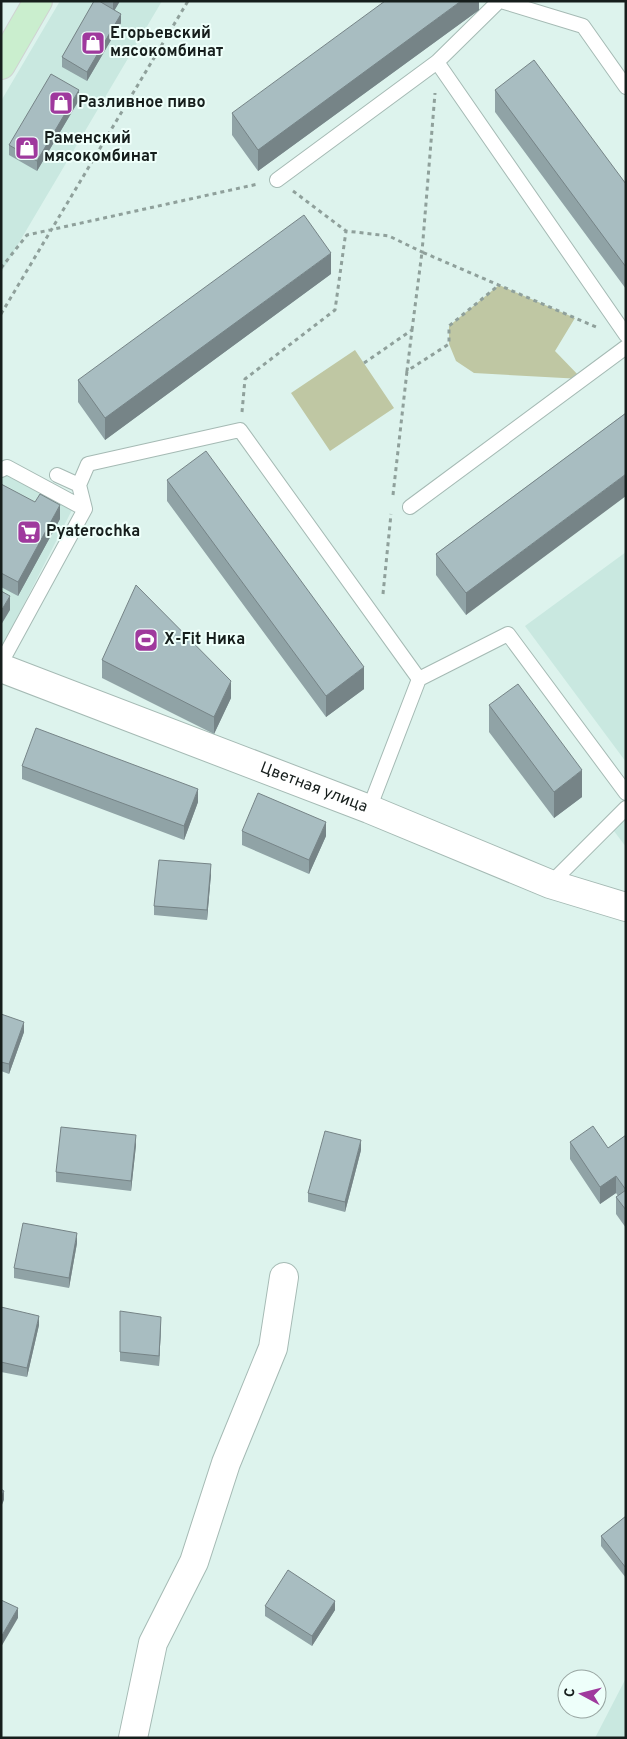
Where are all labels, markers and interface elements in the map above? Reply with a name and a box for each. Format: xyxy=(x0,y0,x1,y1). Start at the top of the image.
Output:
place label: Егорьевский мясокомбинат xyxy=(110,24,224,62)
shop icon: Егорьевский мясокомбинат xyxy=(80,30,106,56)
shop icon: Разливное пиво xyxy=(48,90,74,116)
place label: Разливное пиво xyxy=(78,93,206,113)
place label: Раменский мясокомбинат xyxy=(44,129,158,167)
shop icon: Раменский мясокомбинат xyxy=(14,135,40,161)
supermarket icon: Pyaterochka xyxy=(16,519,42,545)
place label: Pyaterochka xyxy=(46,522,140,542)
sports icon: X-Fit Ника xyxy=(133,627,159,653)
place label: X-Fit Ника xyxy=(164,630,245,650)
street label: Цветная улица xyxy=(257,758,370,818)
north arrow xyxy=(557,1669,607,1719)
text: С xyxy=(562,1687,580,1698)

